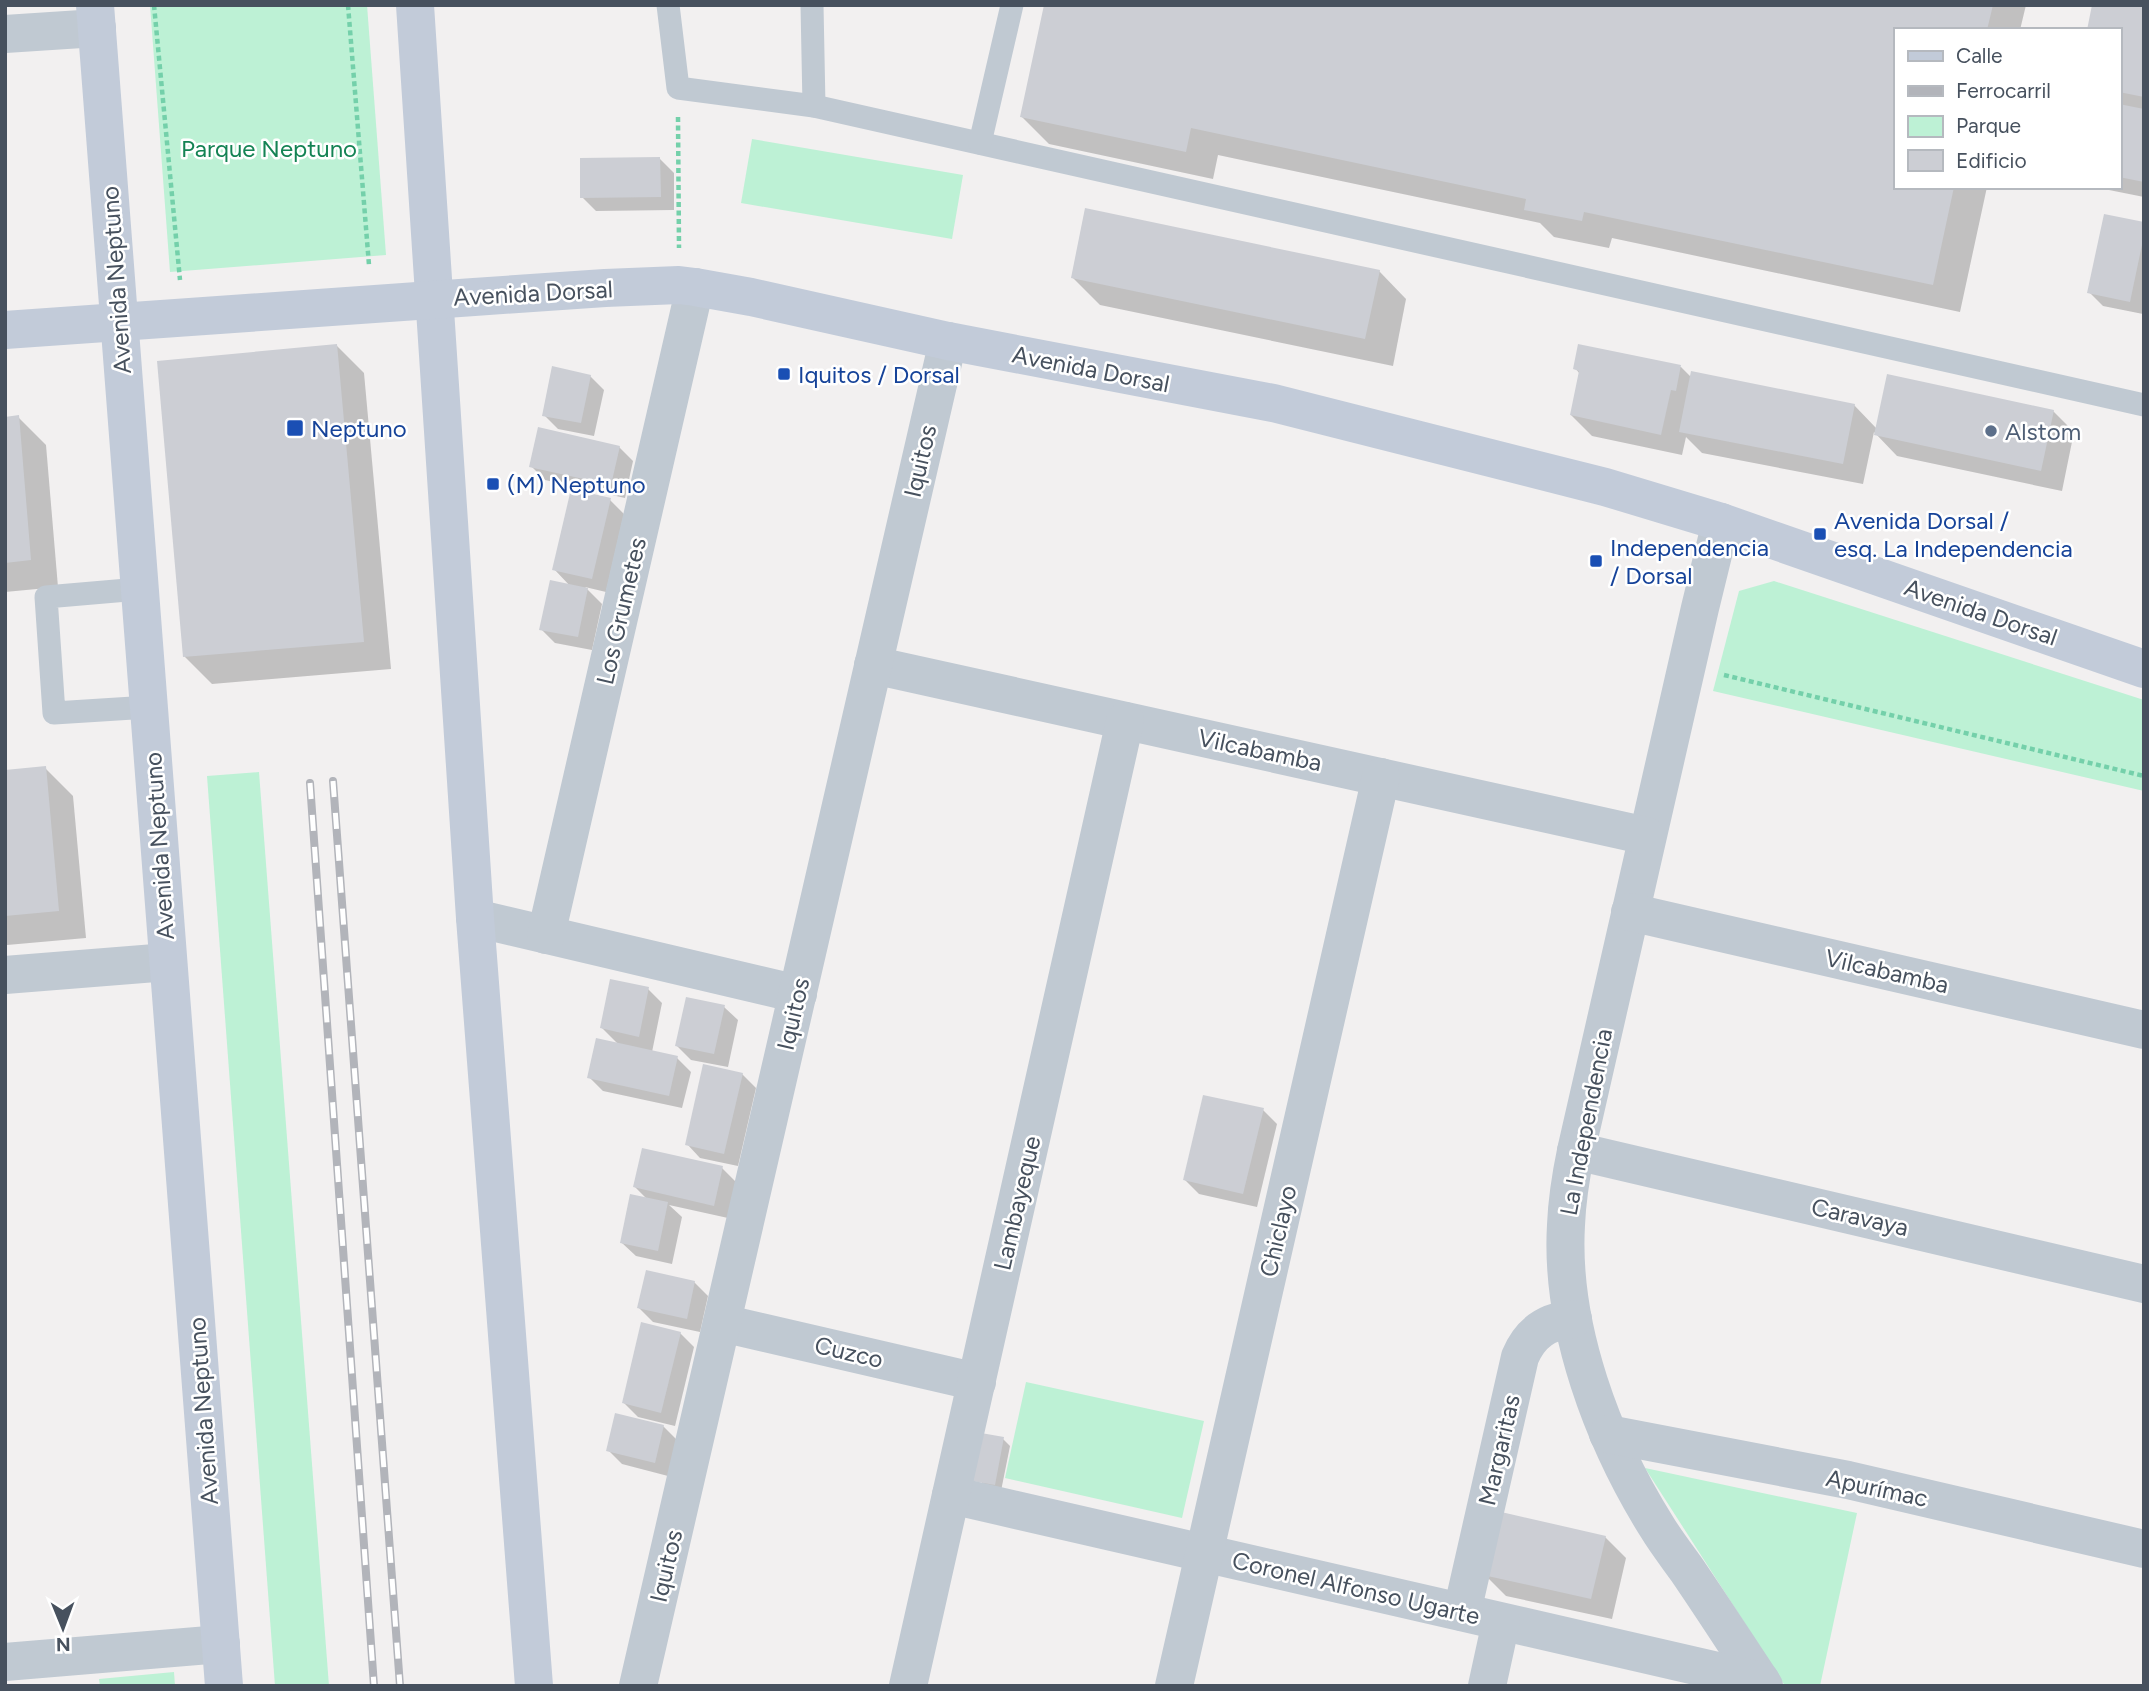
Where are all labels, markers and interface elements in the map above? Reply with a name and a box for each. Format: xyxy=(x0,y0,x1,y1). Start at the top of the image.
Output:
legend xyxy=(1894,28,2121,189)
text: Calle xyxy=(1956,43,2003,68)
text: Ferrocarril xyxy=(1956,78,2051,103)
text: Parque xyxy=(1956,113,2021,138)
park label: Parque Neptuno xyxy=(181,134,357,163)
text: Edificio xyxy=(1956,148,2027,173)
street label: Avenida Neptuno xyxy=(95,185,137,375)
street label: Avenida Dorsal xyxy=(452,274,614,312)
street label: Avenida Dorsal xyxy=(1010,340,1172,398)
place label: Iquitos / Dorsal xyxy=(798,360,960,389)
marker: Iquitos / Dorsal xyxy=(776,366,792,382)
place label: Neptuno xyxy=(311,414,407,443)
place label: Alstom xyxy=(2005,417,2081,446)
marker: Neptuno xyxy=(285,418,305,438)
street label: Iquitos xyxy=(898,422,942,500)
marker: Alstom xyxy=(1983,423,1999,439)
place label: (M) Neptuno xyxy=(507,470,646,499)
marker: (M) Neptuno xyxy=(485,476,501,492)
place label: Avenida Dorsal / esq. La Independencia xyxy=(1834,506,2073,563)
marker: Avenida Dorsal / esq. La Independencia xyxy=(1812,526,1828,542)
place label: Independencia / Dorsal xyxy=(1610,533,1769,590)
street label: Los Grumetes xyxy=(590,535,652,687)
marker: Independencia / Dorsal xyxy=(1588,553,1604,569)
street label: Avenida Dorsal xyxy=(1901,572,2061,652)
street label: Vilcabamba xyxy=(1195,723,1325,777)
street label: Avenida Neptuno xyxy=(138,751,180,941)
street label: Vilcabamba xyxy=(1822,943,1952,999)
street label: Iquitos xyxy=(771,975,815,1053)
street label: La Independencia xyxy=(1554,1026,1618,1218)
street label: Lambayeque xyxy=(987,1133,1047,1273)
street label: Chiclayo xyxy=(1253,1182,1303,1280)
street label: Caravaya xyxy=(1809,1192,1911,1242)
street label: Avenida Neptuno xyxy=(182,1316,224,1506)
street label: Cuzco xyxy=(812,1330,886,1374)
street label: Margaritas xyxy=(1472,1392,1526,1508)
street label: Apurímac xyxy=(1824,1463,1930,1513)
street label: Iquitos xyxy=(644,1527,688,1605)
street label: Coronel Alfonso Ugarte xyxy=(1229,1545,1483,1631)
north arrow xyxy=(28,1593,98,1663)
text: N xyxy=(56,1633,71,1656)

